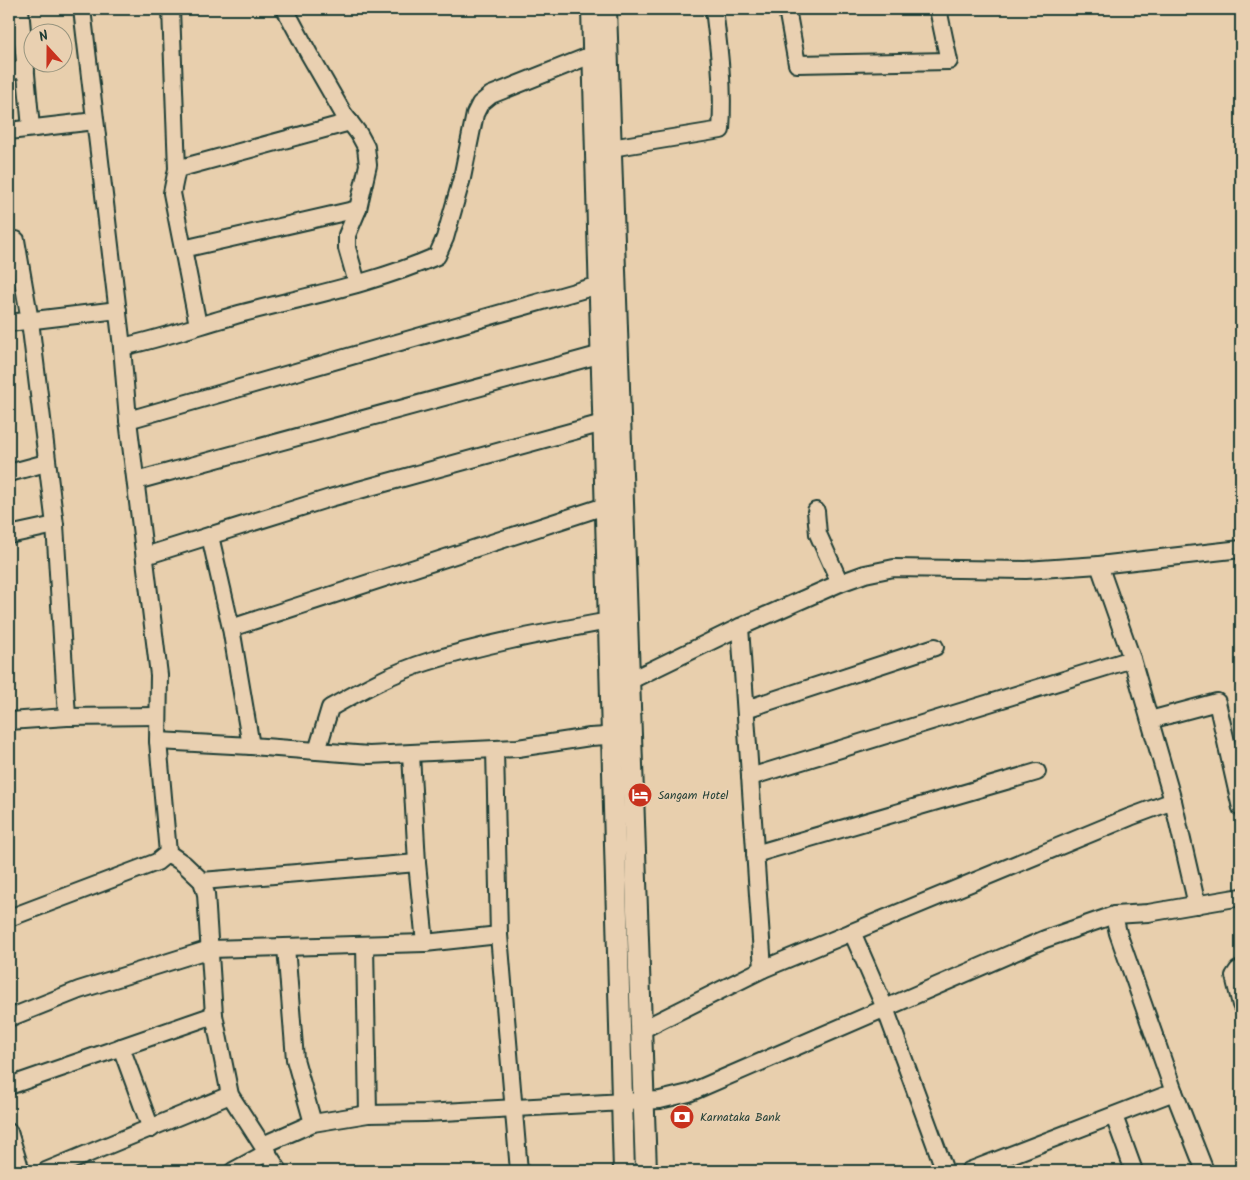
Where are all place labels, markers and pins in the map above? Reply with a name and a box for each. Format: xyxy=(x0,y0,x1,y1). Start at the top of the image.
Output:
hotel icon: Sangam Hotel xyxy=(627,782,653,808)
place label: Sangam Hotel xyxy=(658,786,729,805)
bank icon: Karnataka Bank xyxy=(669,1104,695,1130)
place label: Karnataka Bank xyxy=(700,1108,781,1127)

